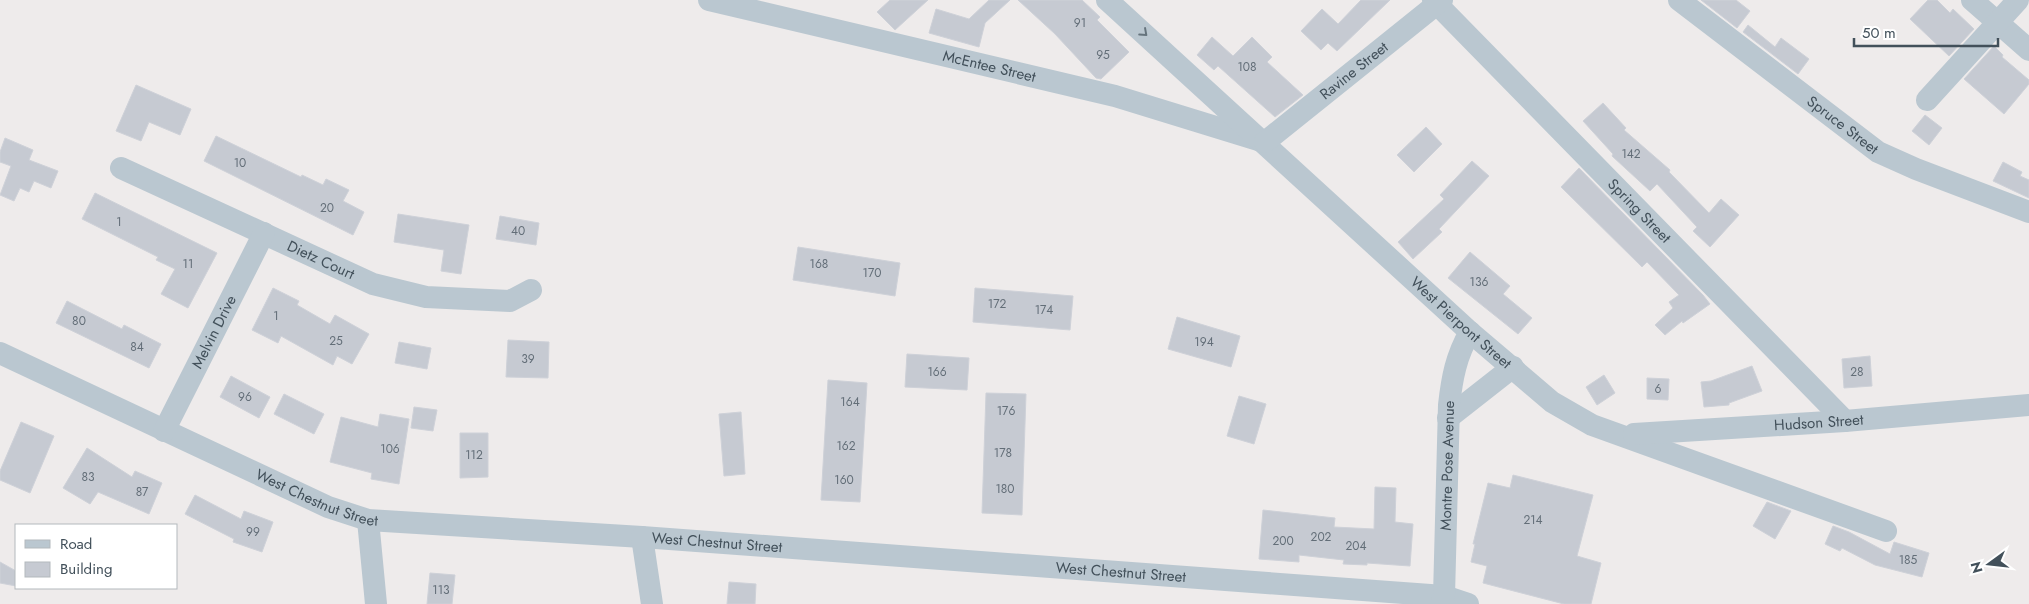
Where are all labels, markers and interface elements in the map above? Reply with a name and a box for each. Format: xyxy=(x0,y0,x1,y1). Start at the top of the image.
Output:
house number: 91 xyxy=(1074,14,1086,32)
scale bar xyxy=(1854,15,1998,47)
text: 50 m xyxy=(1862,22,1896,44)
one-way arrow xyxy=(1138,27,1147,36)
street label: Ravine Street xyxy=(1315,36,1393,105)
street label: McEntee Street xyxy=(941,45,1038,88)
house number: 95 xyxy=(1096,46,1110,64)
house number: 108 xyxy=(1237,58,1257,76)
street label: Spruce Street xyxy=(1802,90,1884,160)
house number: 142 xyxy=(1621,145,1641,163)
house number: 10 xyxy=(234,154,246,172)
street label: Spring Street xyxy=(1603,174,1676,248)
house number: 20 xyxy=(320,199,334,217)
house number: 1 xyxy=(116,213,122,231)
house number: 40 xyxy=(511,222,525,240)
street label: Dietz Court xyxy=(284,235,359,285)
house number: 11 xyxy=(183,255,193,273)
house number: 168 xyxy=(810,255,828,273)
house number: 170 xyxy=(863,264,881,282)
street label: West Pierpont Street xyxy=(1405,272,1517,374)
house number: 136 xyxy=(1470,273,1489,291)
street label: Melvin Drive xyxy=(186,291,242,372)
house number: 172 xyxy=(988,295,1006,313)
house number: 174 xyxy=(1035,301,1053,319)
house number: 1 xyxy=(273,307,279,325)
house number: 80 xyxy=(72,312,86,330)
house number: 25 xyxy=(329,332,343,350)
house number: 194 xyxy=(1194,333,1214,351)
house number: 84 xyxy=(130,338,144,356)
house number: 39 xyxy=(521,350,535,368)
house number: 166 xyxy=(927,363,947,381)
house number: 28 xyxy=(1850,363,1864,381)
house number: 6 xyxy=(1655,380,1662,398)
house number: 96 xyxy=(238,388,252,406)
house number: 164 xyxy=(840,393,860,411)
street label: Montre Pose Avenue xyxy=(1435,399,1460,531)
house number: 176 xyxy=(997,402,1015,420)
street label: Hudson Street xyxy=(1773,408,1865,436)
house number: 162 xyxy=(836,437,856,455)
house number: 106 xyxy=(380,440,400,458)
house number: 178 xyxy=(994,444,1012,462)
house number: 112 xyxy=(465,446,483,464)
street label: West Chestnut Street xyxy=(252,464,379,532)
house number: 83 xyxy=(81,468,95,486)
house number: 160 xyxy=(834,471,854,489)
house number: 180 xyxy=(995,480,1015,498)
house number: 87 xyxy=(136,483,149,501)
house number: 214 xyxy=(1523,511,1543,529)
house number: 99 xyxy=(246,523,260,541)
legend xyxy=(15,524,178,589)
street label: West Chestnut Street xyxy=(651,527,783,558)
house number: 202 xyxy=(1311,528,1332,546)
house number: 200 xyxy=(1272,532,1294,550)
text: Road xyxy=(60,533,92,555)
house number: 204 xyxy=(1345,537,1367,555)
north arrow xyxy=(1964,539,2014,589)
house number: 185 xyxy=(1899,551,1918,569)
street label: West Chestnut Street xyxy=(1055,556,1187,588)
text: Building xyxy=(60,558,112,580)
text: N xyxy=(1965,559,1988,575)
house number: 113 xyxy=(432,581,450,599)

